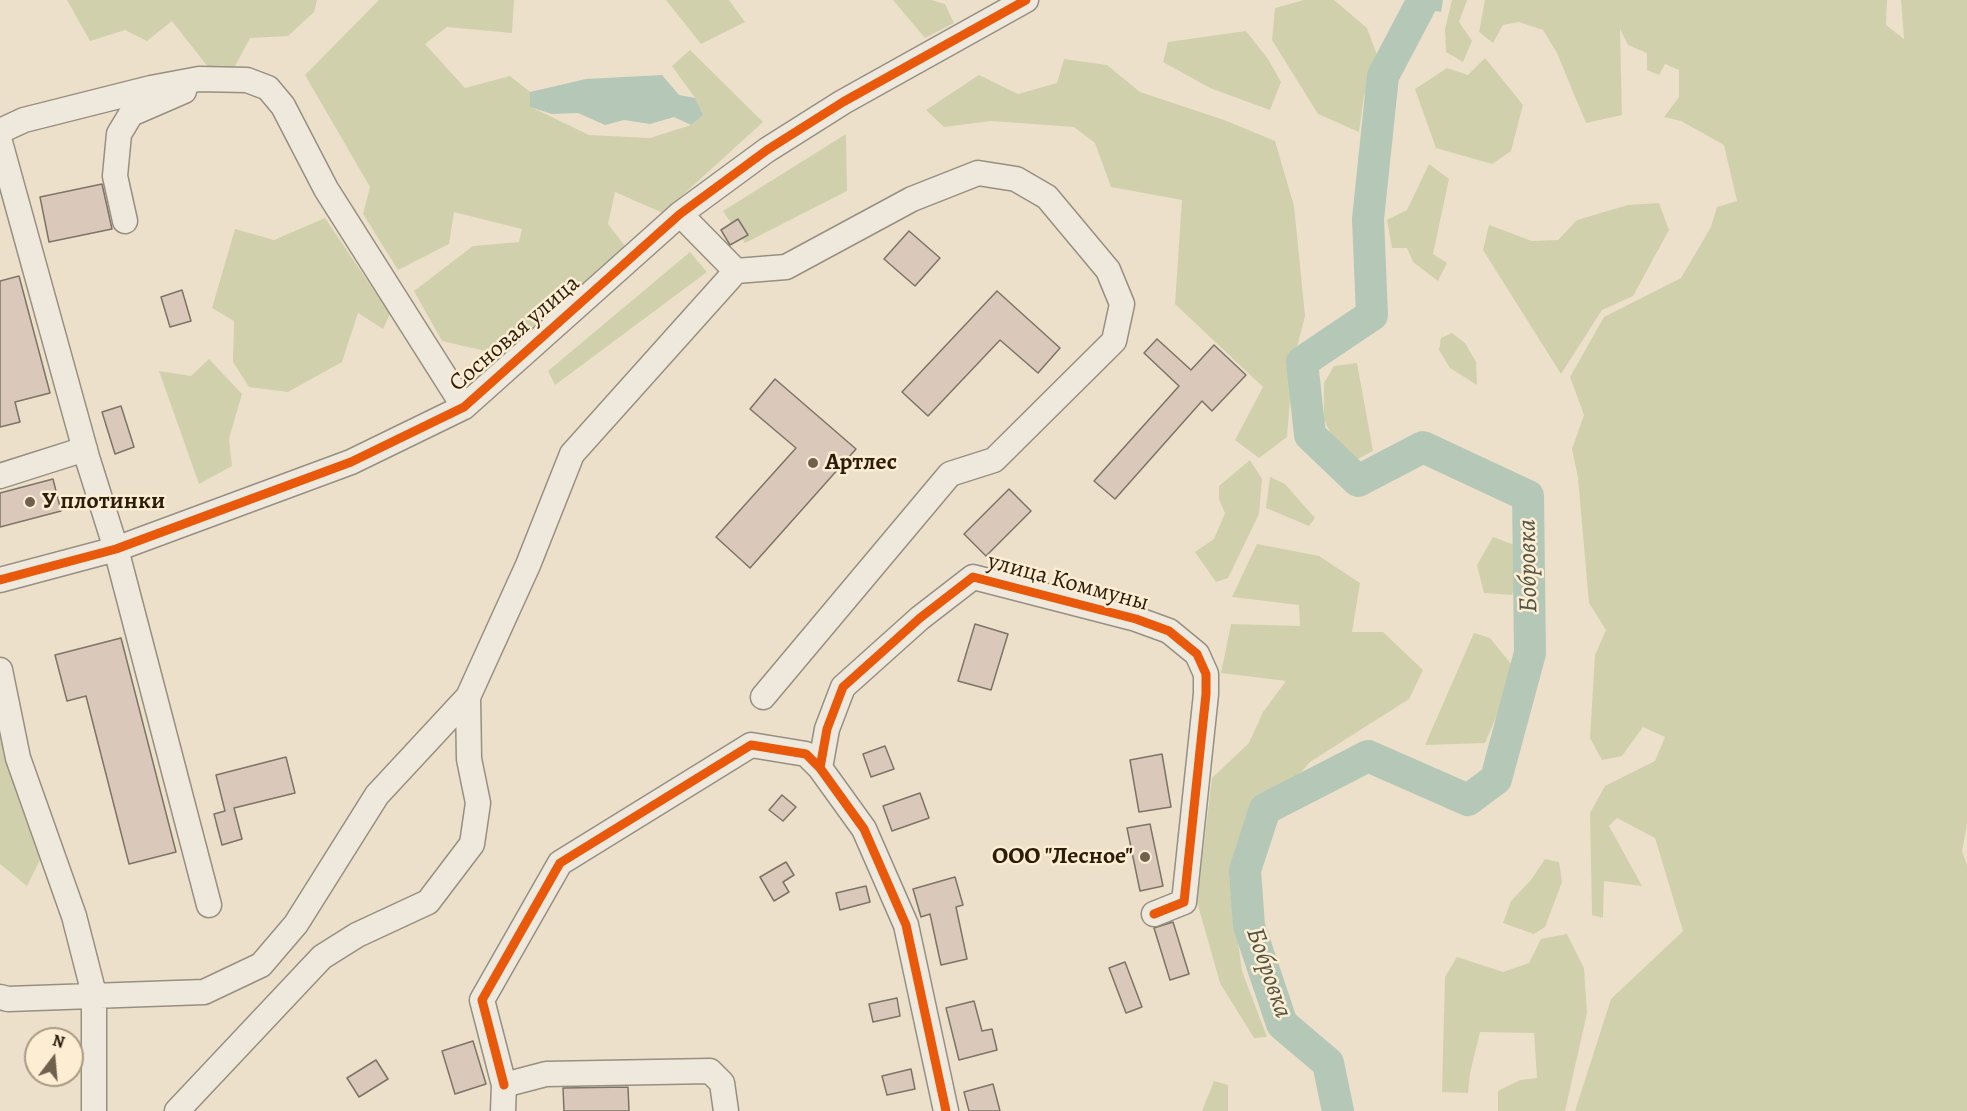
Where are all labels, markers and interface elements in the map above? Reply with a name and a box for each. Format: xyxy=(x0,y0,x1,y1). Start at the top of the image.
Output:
street label: Сосновая улица xyxy=(444,270,586,398)
place label: Артлес xyxy=(825,449,897,477)
marker: Артлес xyxy=(806,456,820,470)
place label: У плотинки xyxy=(42,488,165,516)
marker: У плотинки xyxy=(23,495,37,509)
water label: Бобровка xyxy=(1513,519,1545,613)
street label: улица Коммуны xyxy=(984,548,1152,618)
place label: ООО "Лесное" xyxy=(992,843,1133,871)
marker: ООО "Лесное" xyxy=(1138,850,1152,864)
water label: Бобровка xyxy=(1238,923,1298,1023)
north arrow xyxy=(24,1027,84,1087)
text: N xyxy=(50,1029,67,1054)

